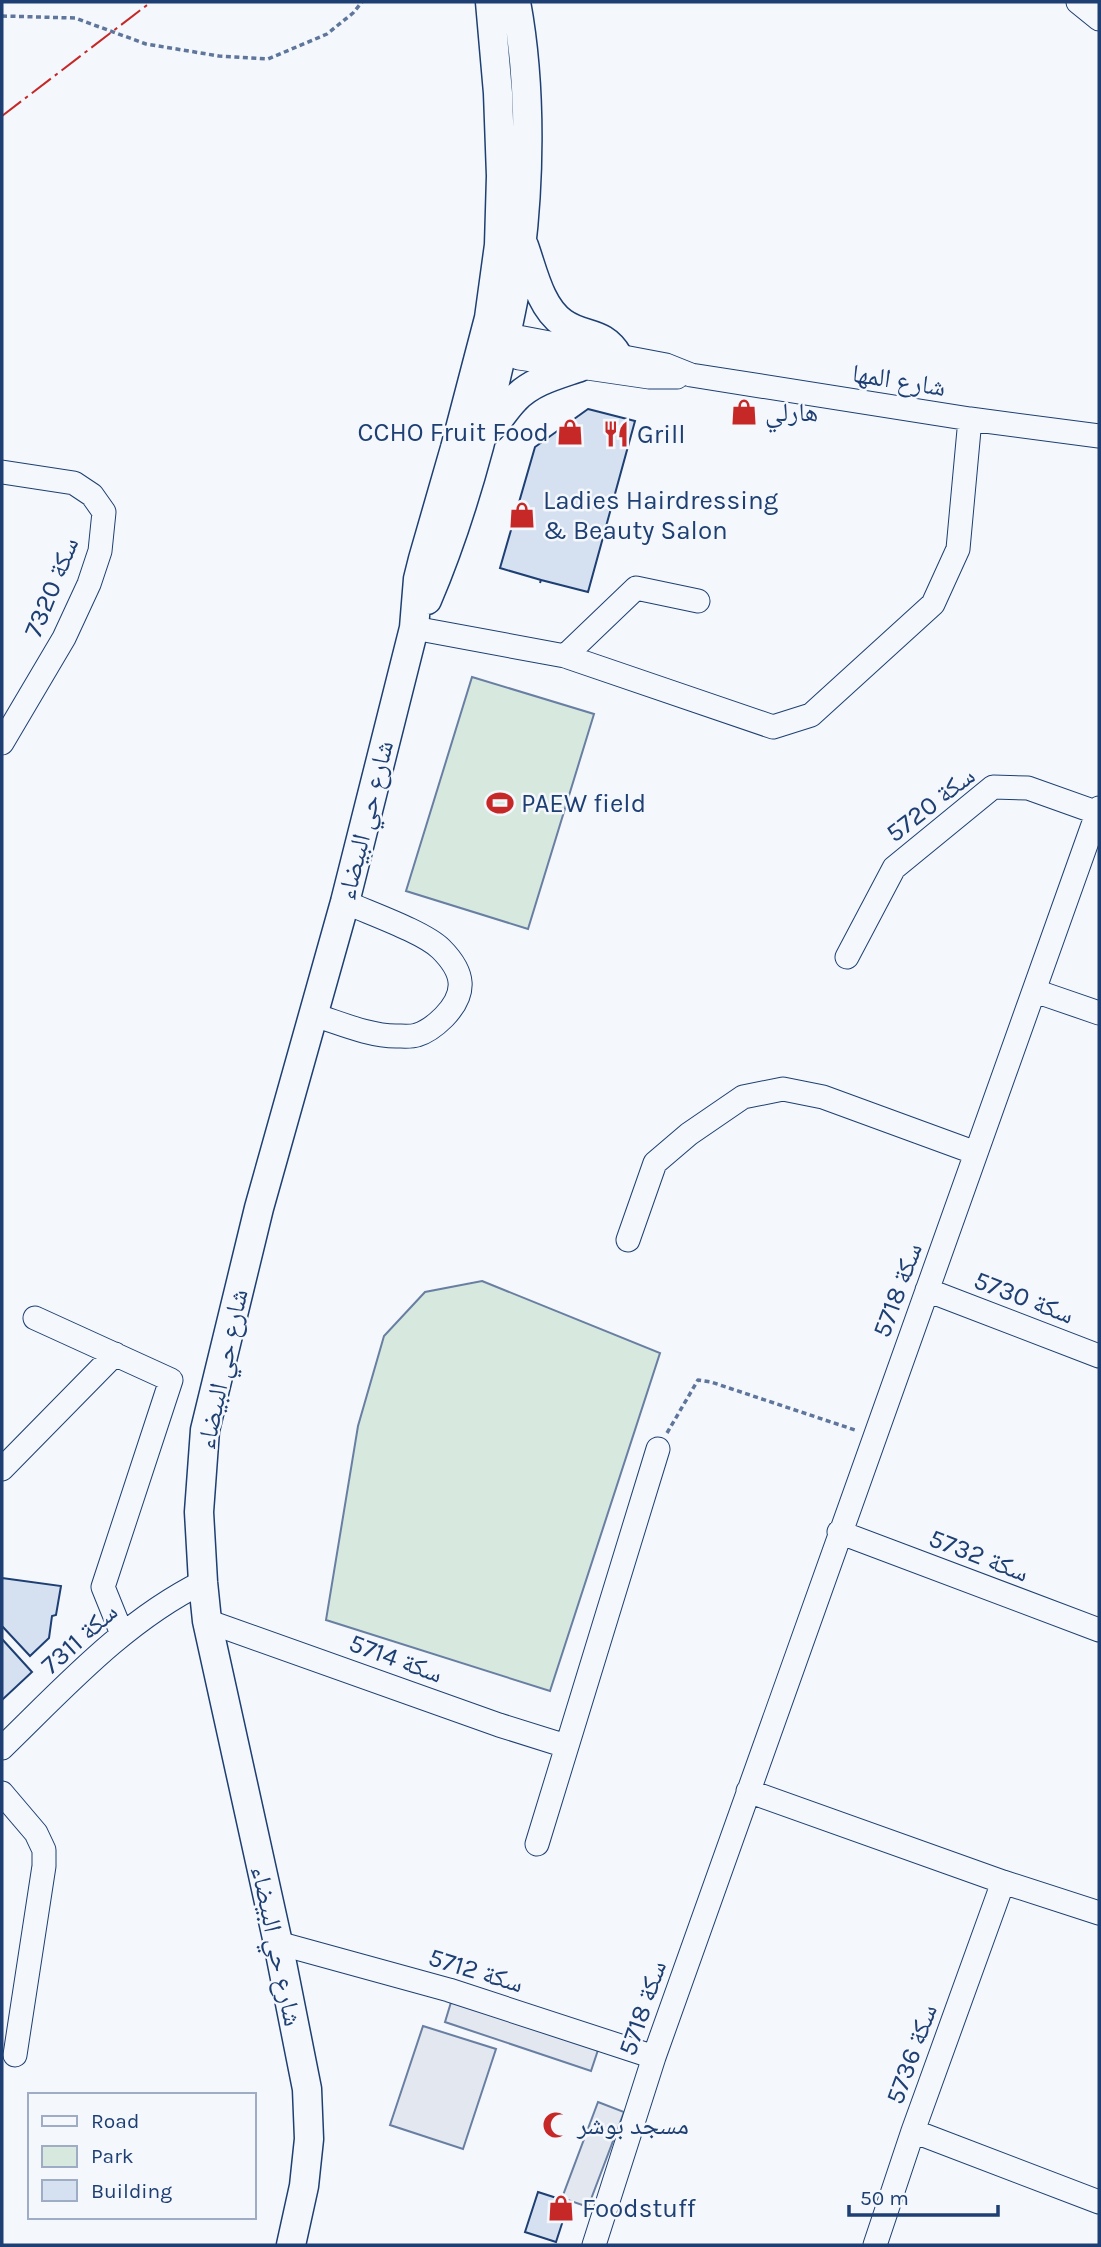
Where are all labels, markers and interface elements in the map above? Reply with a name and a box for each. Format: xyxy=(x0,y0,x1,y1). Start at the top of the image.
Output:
street label: شارع المها xyxy=(850,358,948,403)
shop icon: هارلي xyxy=(729,397,759,427)
place label: هارلي xyxy=(765,397,818,433)
place label: CCHO Fruit Food xyxy=(358,417,549,448)
shop icon: CCHO Fruit Food xyxy=(555,417,585,447)
restaurant icon: Grill xyxy=(601,419,631,449)
place label: Grill xyxy=(637,419,685,450)
place label: Ladies Hairdressing & Beauty Salon xyxy=(543,485,779,546)
shop icon: Ladies Hairdressing & Beauty Salon xyxy=(507,500,537,530)
street label: سكة 7320 xyxy=(17,533,86,642)
street label: شارع حي البيضاء xyxy=(331,737,405,904)
street label: سكة 5720 xyxy=(880,760,981,849)
sports icon: PAEW field xyxy=(485,788,515,818)
place label: PAEW field xyxy=(521,788,646,819)
street label: سكة 5718 xyxy=(866,1239,929,1342)
street label: سكة 5730 xyxy=(969,1264,1078,1331)
street label: شارع حي البيضاء xyxy=(190,1286,259,1453)
street label: سكة 5732 xyxy=(925,1522,1033,1589)
street label: سكة 7311 xyxy=(35,1596,124,1681)
street label: سكة 5714 xyxy=(345,1627,447,1690)
street label: شارع حي البيضاء xyxy=(240,1863,309,2030)
street label: سكة 5712 xyxy=(425,1941,527,2000)
street label: سكة 5718 xyxy=(612,1957,673,2060)
street label: سكة 5736 xyxy=(879,2000,944,2108)
legend xyxy=(28,2093,256,2219)
text: Road xyxy=(91,2109,139,2133)
mosque icon: مسجد بوشر xyxy=(541,2110,571,2140)
place label: مسجد بوشر xyxy=(576,2110,689,2141)
text: Park xyxy=(91,2144,134,2168)
scale bar xyxy=(849,2174,998,2218)
text: Building xyxy=(91,2179,172,2203)
text: 50 m xyxy=(860,2186,909,2210)
shop icon: Foodstuff xyxy=(546,2193,576,2223)
place label: Foodstuff xyxy=(582,2193,697,2224)

